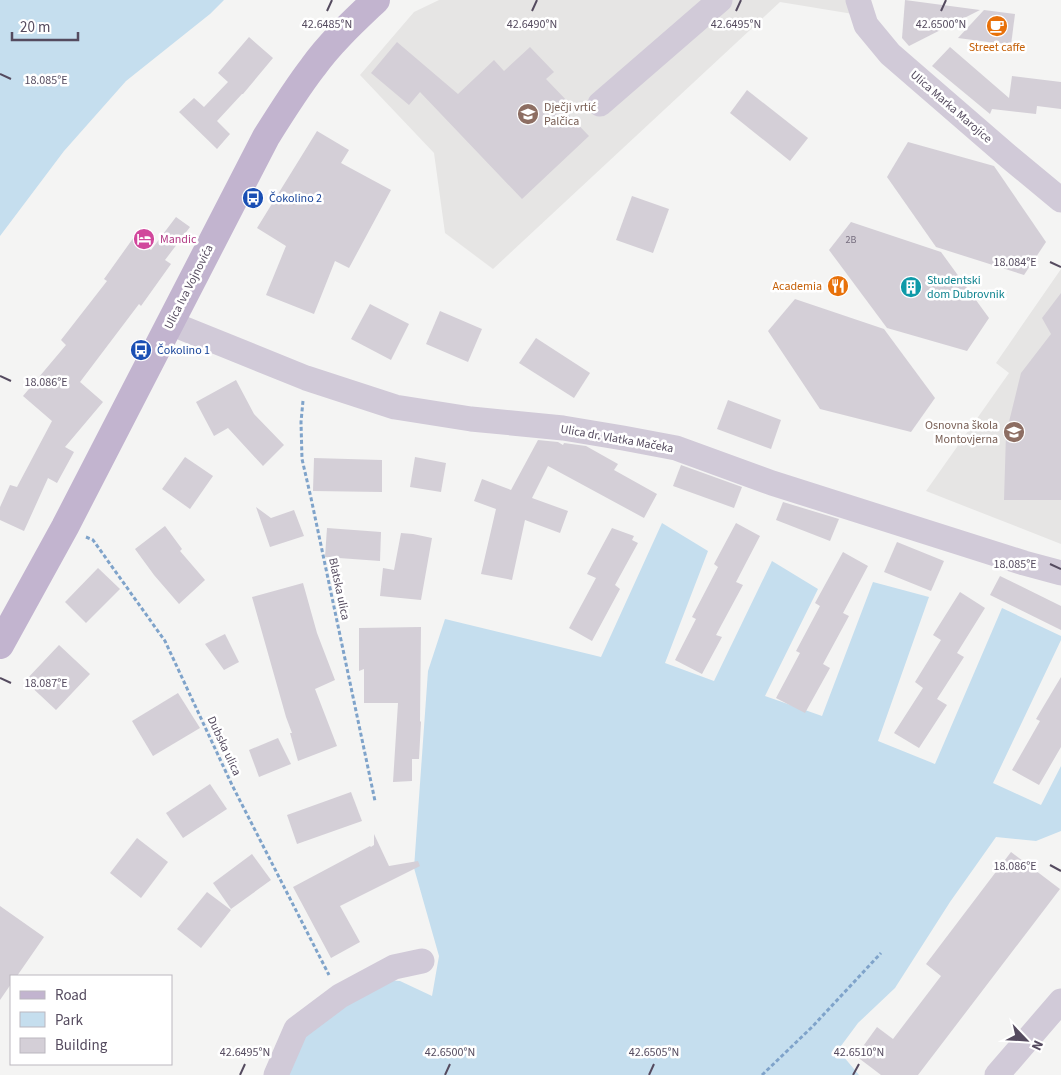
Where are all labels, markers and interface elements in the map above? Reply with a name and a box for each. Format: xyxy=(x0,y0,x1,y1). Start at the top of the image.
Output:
scale bar xyxy=(12,10,79,42)
cafe icon: Street caffe xyxy=(985,14,1009,38)
text: 42.6485°N xyxy=(302,16,352,33)
text: 42.6490°N xyxy=(507,16,557,33)
text: 42.6495°N xyxy=(711,16,761,33)
text: 42.6500°N xyxy=(916,16,966,33)
text: 20 m xyxy=(20,17,50,38)
place label: Street caffe xyxy=(969,39,1025,56)
street label: Ulica Marka Marojice xyxy=(906,67,996,147)
text: 18.085°E xyxy=(24,72,68,89)
place label: Dječji vrtić Palčica xyxy=(544,99,597,130)
school or university icon: Dječji vrtić Palčica xyxy=(516,102,540,126)
bus stop icon: Čokolino 2 xyxy=(241,186,265,210)
place label: Čokolino 2 xyxy=(269,190,322,207)
hotel icon: Mandic xyxy=(132,227,156,251)
place label: Mandic xyxy=(160,231,197,248)
house number: 2B xyxy=(846,233,857,247)
street label: Ulica Iva Vojnovića xyxy=(160,242,218,332)
text: 18.084°E xyxy=(993,254,1037,271)
place label: Studentski dom Dubrovnik xyxy=(927,272,1005,303)
restaurant icon: Academia xyxy=(826,274,850,298)
building icon: Studentski dom Dubrovnik xyxy=(899,275,923,299)
place label: Academia xyxy=(773,278,822,295)
bus stop icon: Čokolino 1 xyxy=(129,338,153,362)
place label: Čokolino 1 xyxy=(157,342,210,359)
text: 18.086°E xyxy=(24,374,68,391)
place label: Osnovna škola Montovjerna xyxy=(925,417,998,448)
school or university icon: Osnovna škola Montovjerna xyxy=(1002,420,1026,444)
street label: Ulica dr. Vlatka Mačeka xyxy=(559,421,675,457)
street label: Blatska ulica xyxy=(324,556,354,622)
text: 18.085°E xyxy=(993,556,1037,573)
text: 18.087°E xyxy=(24,675,68,692)
street label: Dubska ulica xyxy=(203,714,245,778)
text: 18.086°E xyxy=(993,858,1037,875)
legend xyxy=(10,975,172,1065)
text: Road xyxy=(55,985,87,1006)
text: Park xyxy=(55,1010,84,1031)
north arrow xyxy=(1001,1015,1051,1065)
text: Building xyxy=(55,1035,108,1056)
text: N xyxy=(1026,1037,1048,1054)
text: 42.6495°N xyxy=(220,1044,270,1061)
text: 42.6500°N xyxy=(425,1044,475,1061)
text: 42.6505°N xyxy=(629,1044,679,1061)
text: 42.6510°N xyxy=(834,1044,884,1061)

